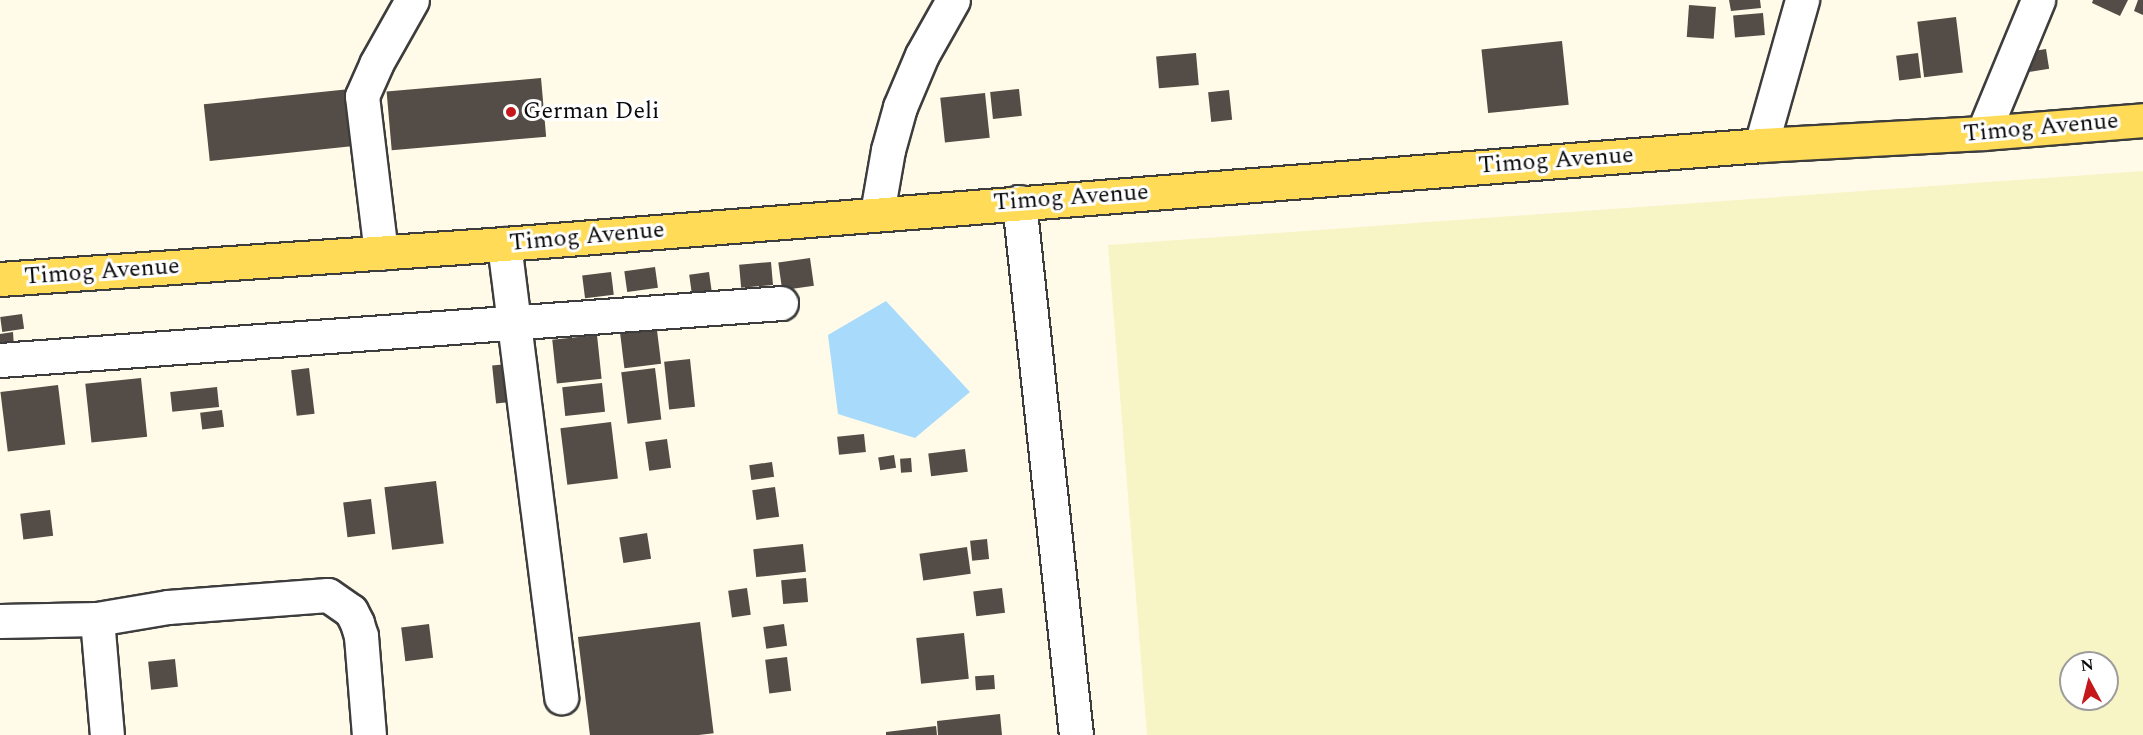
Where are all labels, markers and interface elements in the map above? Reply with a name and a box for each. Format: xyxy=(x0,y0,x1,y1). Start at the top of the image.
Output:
place label: German Deli xyxy=(523,98,660,126)
marker: German Deli xyxy=(504,105,518,119)
street label: Timog Avenue xyxy=(1962,107,2120,149)
street label: Timog Avenue xyxy=(1477,141,1635,181)
street label: Timog Avenue xyxy=(992,178,1150,218)
street label: Timog Avenue xyxy=(508,216,666,258)
street label: Timog Avenue xyxy=(23,252,181,292)
north arrow xyxy=(2059,651,2119,711)
text: N xyxy=(2079,652,2095,678)

